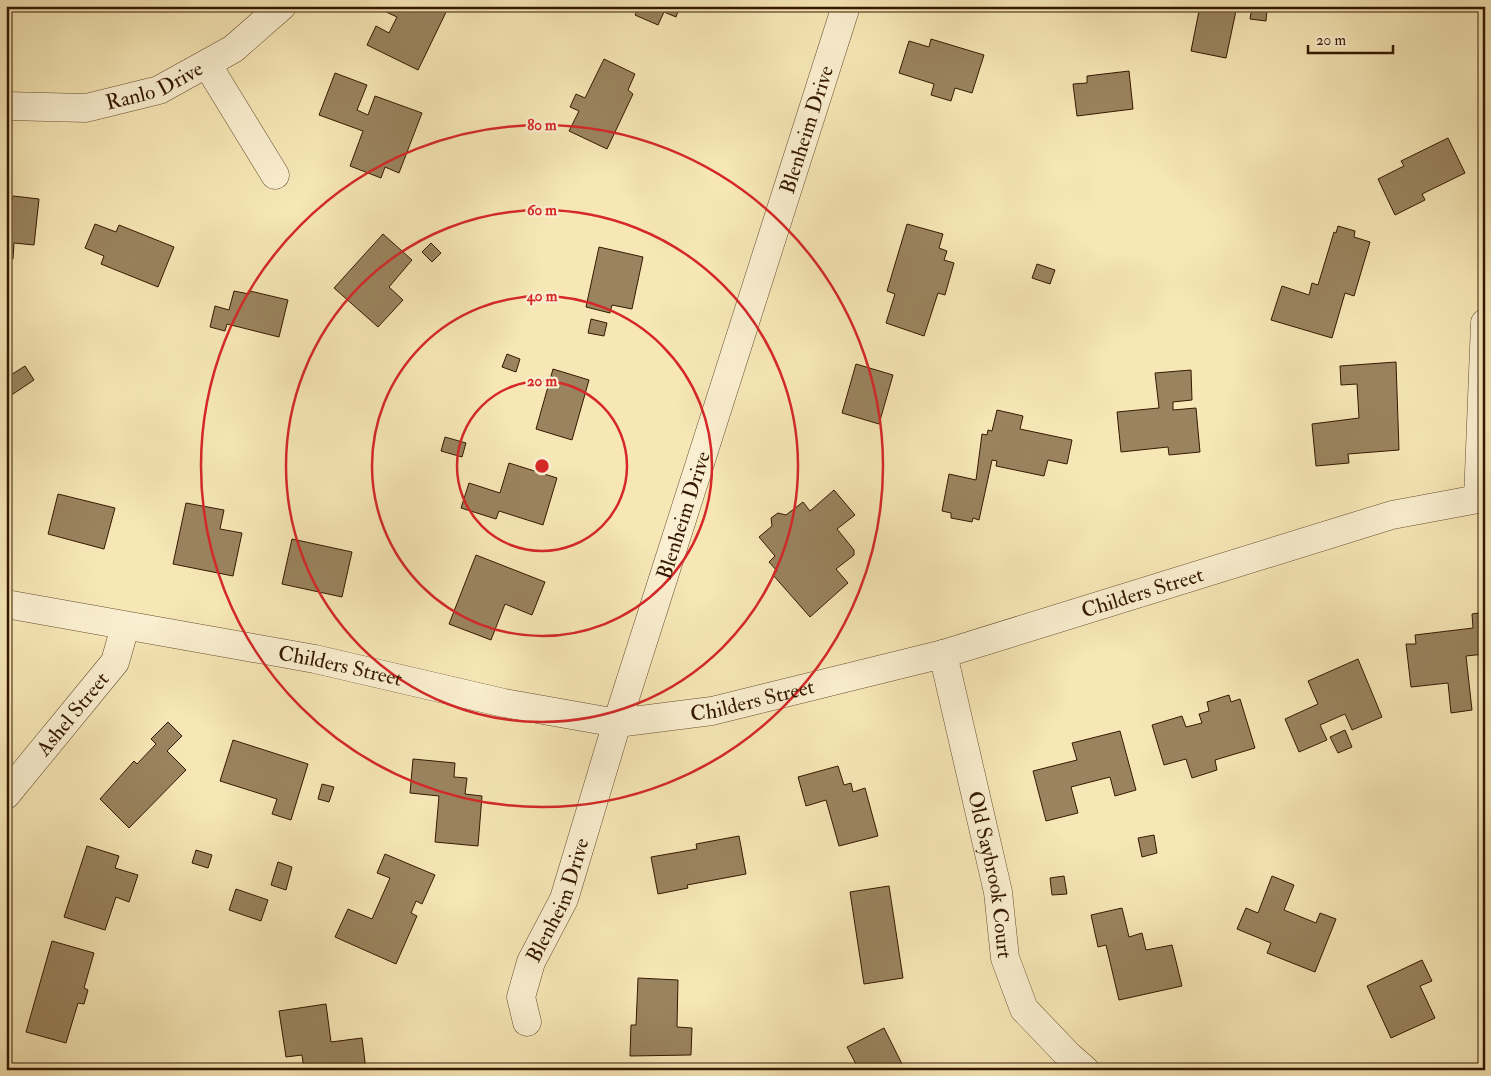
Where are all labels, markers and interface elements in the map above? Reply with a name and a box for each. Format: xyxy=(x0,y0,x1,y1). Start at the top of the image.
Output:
scale bar xyxy=(1308,22,1394,54)
text: 20 m xyxy=(1316,31,1346,50)
street label: Ranlo Drive xyxy=(103,55,208,117)
street label: Blenheim Drive xyxy=(774,62,840,197)
text: 80 m xyxy=(527,116,557,135)
text: 60 m xyxy=(527,201,557,220)
text: 40 m xyxy=(526,287,558,306)
text: 20 m xyxy=(527,372,557,391)
street label: Blenheim Drive xyxy=(651,448,717,583)
centre of rings xyxy=(533,457,551,475)
street label: Childers Street xyxy=(1078,561,1207,624)
street label: Childers Street xyxy=(276,640,405,693)
street label: Ashel Street xyxy=(30,666,115,762)
street label: Childers Street xyxy=(689,673,817,728)
street label: Old Saybrook Court xyxy=(961,788,1018,960)
street label: Blenheim Drive xyxy=(520,835,596,967)

